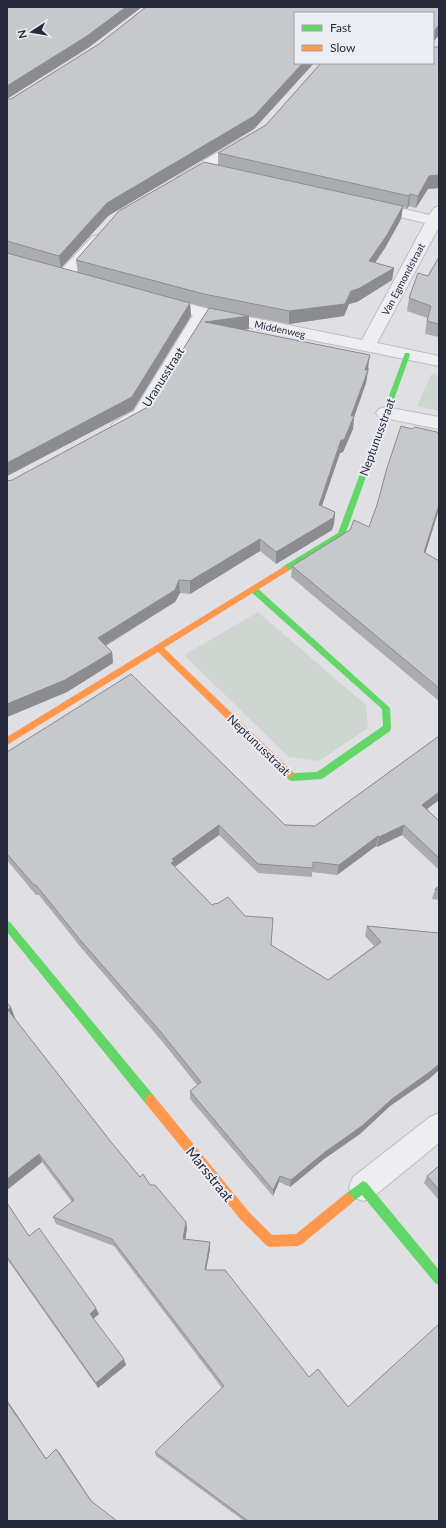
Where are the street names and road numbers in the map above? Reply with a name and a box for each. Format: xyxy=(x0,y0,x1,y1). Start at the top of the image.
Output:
street label: Van Egmondstraat xyxy=(379,241,427,317)
street label: Middenweg xyxy=(253,318,307,340)
street label: Uranusstraat xyxy=(139,344,188,410)
street label: Neptunusstraat xyxy=(356,396,398,478)
street label: Neptunusstraat xyxy=(224,711,294,779)
street label: Marsstraat xyxy=(183,1143,237,1205)

